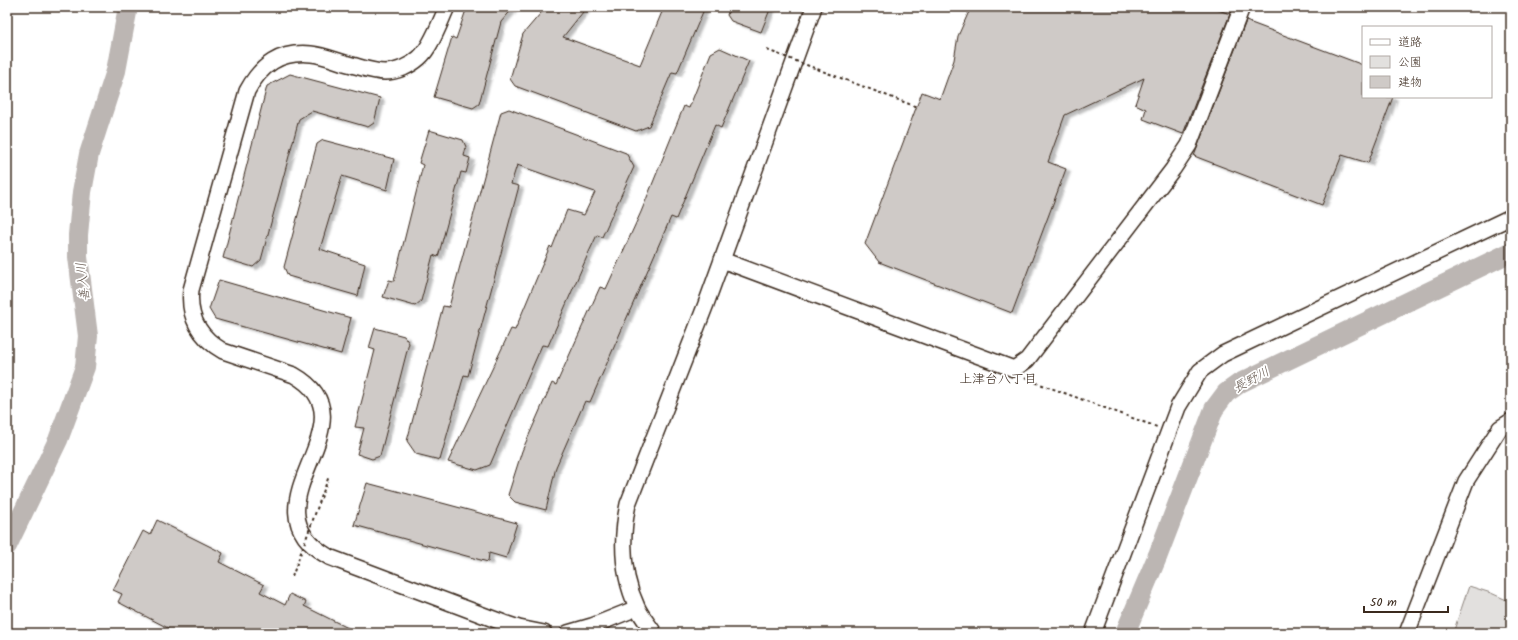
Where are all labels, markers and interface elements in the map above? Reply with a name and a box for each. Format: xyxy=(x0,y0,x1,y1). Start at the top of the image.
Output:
legend xyxy=(1362,26,1492,98)
text: 道路 xyxy=(1398,33,1422,52)
text: 公園 xyxy=(1398,53,1422,72)
text: 建物 xyxy=(1398,73,1422,92)
water label: 善入川 xyxy=(71,261,96,302)
water label: 長野川 xyxy=(1230,362,1274,399)
district label: 上津台八丁目 xyxy=(959,369,1037,390)
scale bar xyxy=(1364,588,1448,614)
text: 50 m xyxy=(1370,593,1397,612)

